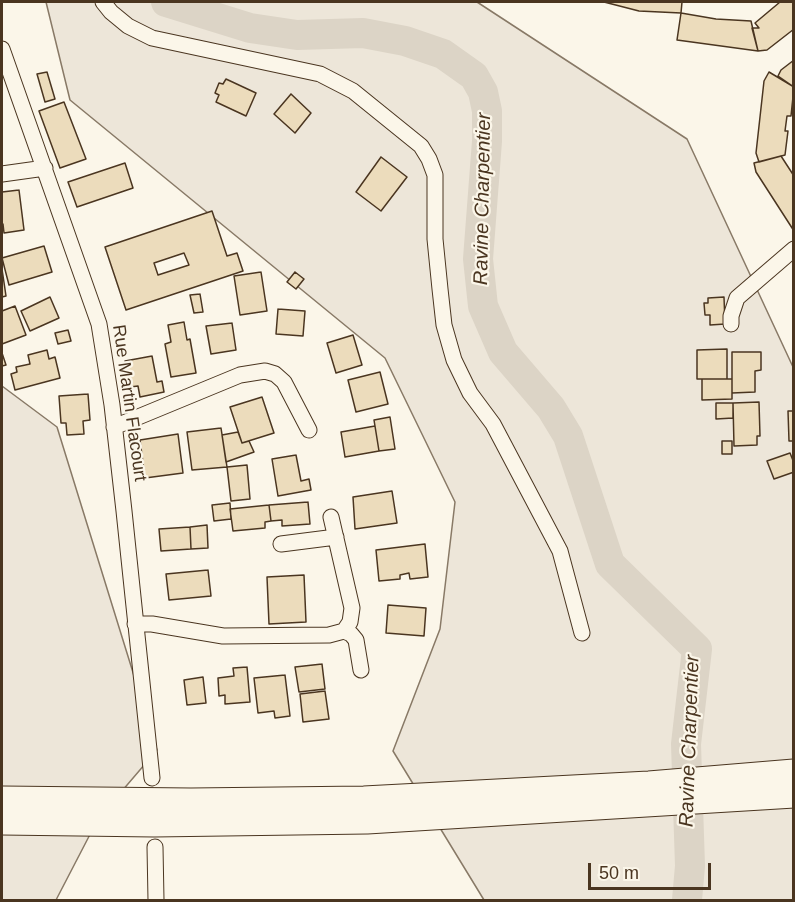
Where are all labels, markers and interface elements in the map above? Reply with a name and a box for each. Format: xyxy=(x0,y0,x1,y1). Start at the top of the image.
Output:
water label: Ravine Charpentier xyxy=(469,113,497,285)
street label: Rue Martin Flacourt xyxy=(107,323,151,483)
water label: Ravine Charpentier xyxy=(675,654,705,828)
scale bar xyxy=(591,851,714,889)
text: 50 m xyxy=(599,863,639,883)

